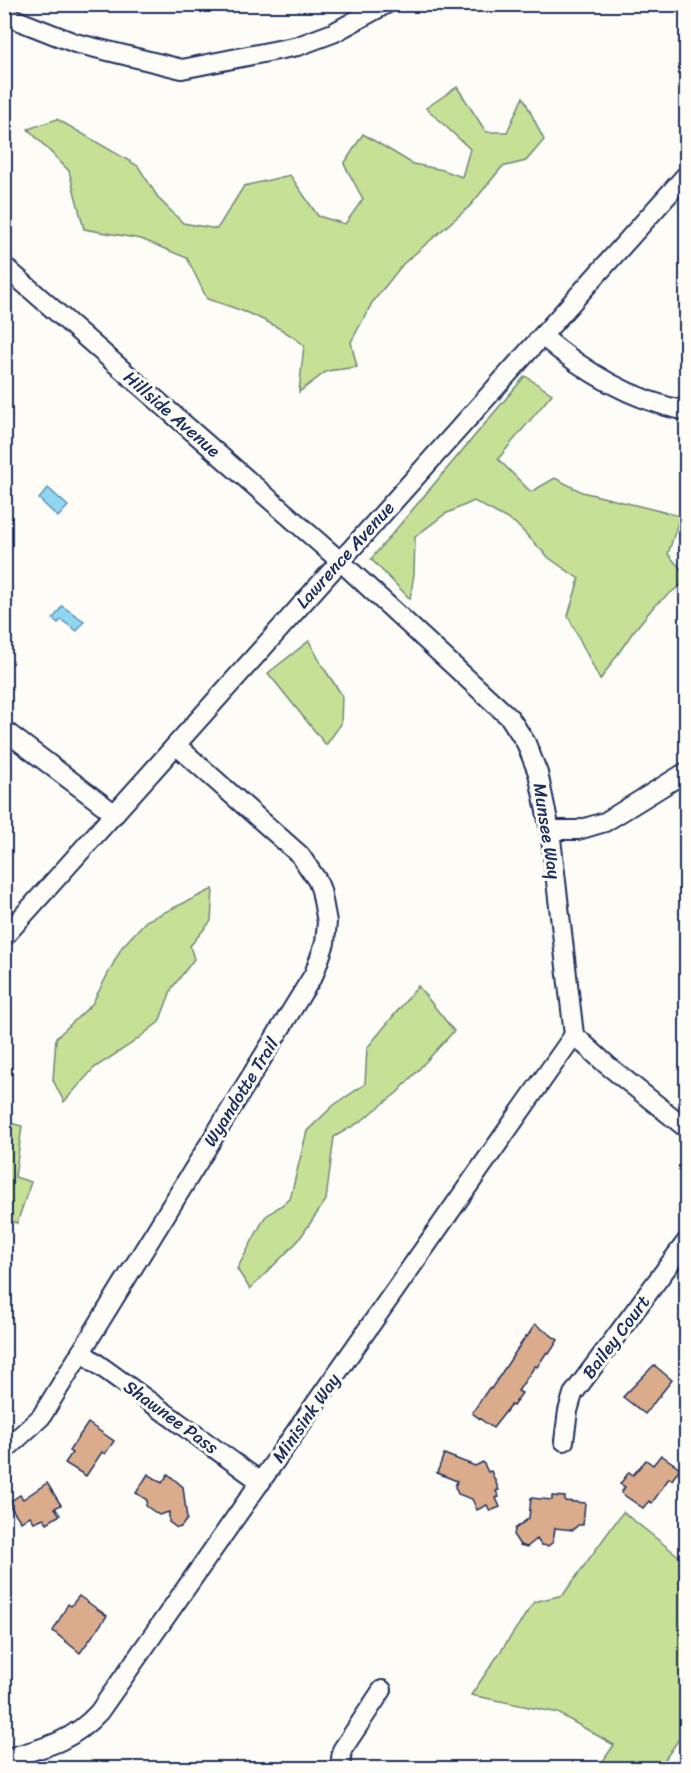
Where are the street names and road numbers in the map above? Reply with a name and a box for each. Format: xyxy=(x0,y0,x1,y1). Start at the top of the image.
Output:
street label: Hillside Avenue xyxy=(116,362,228,466)
street label: Lawrence Avenue xyxy=(288,493,403,616)
street label: Munsee Way xyxy=(524,781,571,882)
street label: Wyandotte Trail xyxy=(195,1030,288,1153)
street label: Bailey Court xyxy=(574,1288,658,1386)
street label: Minisink Way xyxy=(263,1366,349,1470)
street label: Shawnee Pass xyxy=(117,1371,226,1463)

